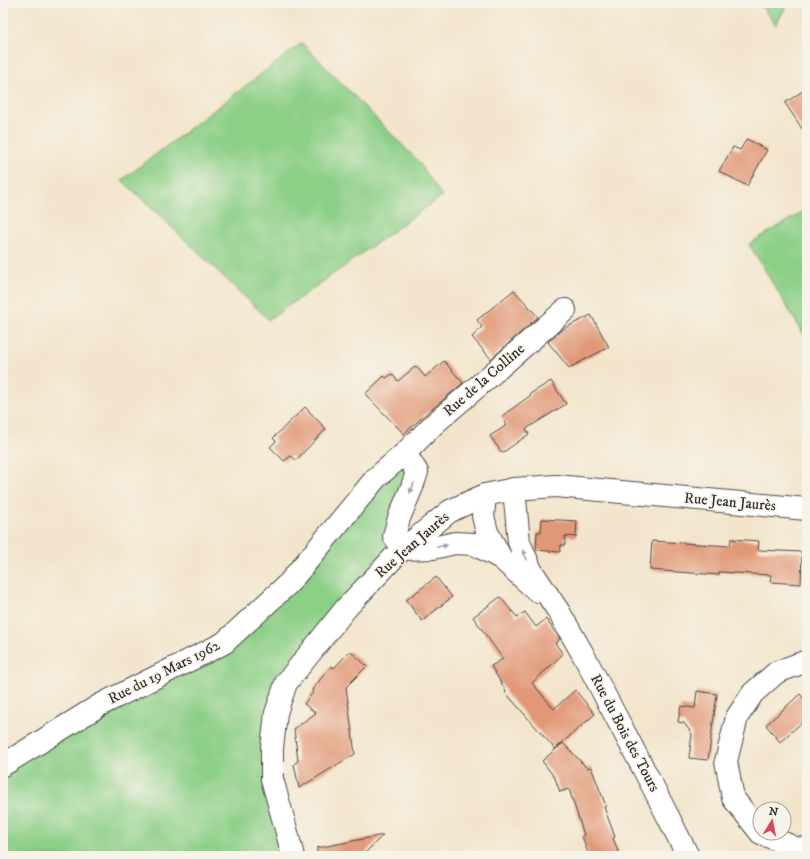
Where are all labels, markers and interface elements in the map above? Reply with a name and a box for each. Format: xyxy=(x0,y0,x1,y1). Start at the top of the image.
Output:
street label: Rue de la Colline xyxy=(439,339,529,421)
one-way arrow xyxy=(408,482,414,494)
street label: Rue Jean Jaurès xyxy=(683,489,777,515)
street label: Rue Jean Jaurès xyxy=(371,508,453,582)
one-way arrow xyxy=(435,542,448,548)
one-way arrow xyxy=(521,549,528,561)
street label: Rue du 19 Mars 1962 xyxy=(105,635,224,708)
street label: Rue du Bois des Tours xyxy=(586,671,664,795)
north arrow xyxy=(752,801,792,841)
text: N xyxy=(768,804,779,820)

